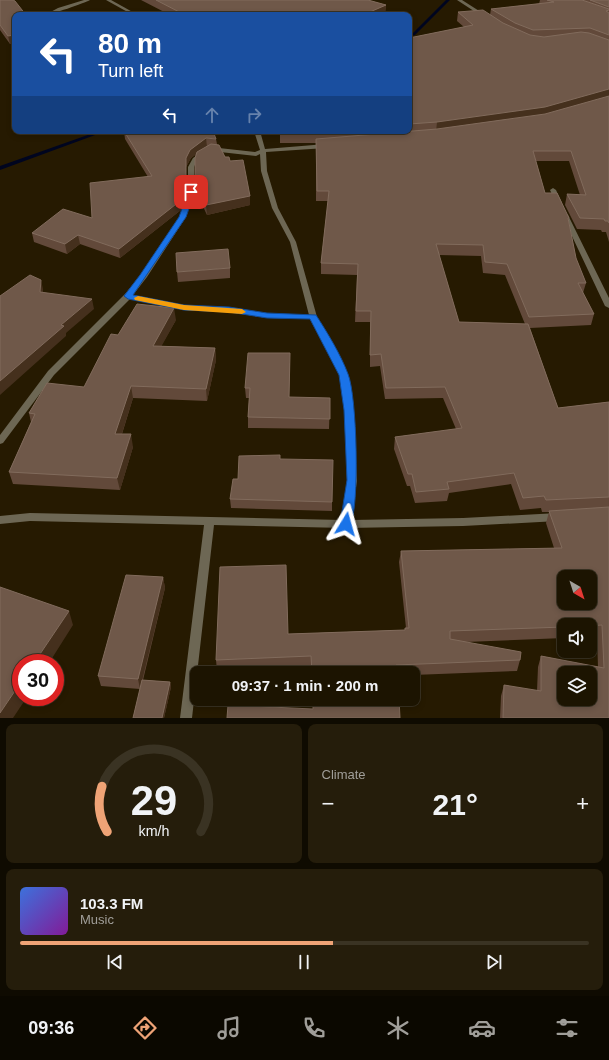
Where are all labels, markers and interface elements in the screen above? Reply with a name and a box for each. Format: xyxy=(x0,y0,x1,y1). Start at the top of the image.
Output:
icon: left xyxy=(32,28,84,80)
text: 80 m xyxy=(98,28,162,59)
text: Turn left xyxy=(98,61,163,81)
icon: left xyxy=(159,104,181,126)
icon: ahead xyxy=(201,104,223,126)
icon: right xyxy=(243,104,265,126)
pin xyxy=(174,175,208,209)
icon: arrive xyxy=(180,181,202,203)
position arrow xyxy=(325,503,367,545)
north arrow xyxy=(557,570,597,610)
map controls xyxy=(557,570,597,706)
button: sound xyxy=(557,618,597,658)
speed limit sign: 30 xyxy=(12,654,64,706)
button: layers xyxy=(557,666,597,706)
text: 09:37 · 1 min · 200 m xyxy=(232,677,378,694)
text: Climate xyxy=(322,767,366,782)
text: 29 xyxy=(131,776,177,823)
text: 21° xyxy=(433,788,478,821)
text: − xyxy=(322,791,334,816)
text: + xyxy=(576,791,589,816)
text: km/h xyxy=(138,822,169,838)
text: 103.3 FM xyxy=(80,895,143,912)
text: Music xyxy=(80,912,114,927)
icon: previous xyxy=(104,951,126,973)
icon: pause xyxy=(293,951,315,973)
icon: next xyxy=(483,951,505,973)
icon: directions xyxy=(131,1014,159,1042)
icon: music xyxy=(215,1014,243,1042)
icon: phone xyxy=(300,1014,328,1042)
icon: climate xyxy=(384,1014,412,1042)
icon: car xyxy=(468,1014,496,1042)
icon: filters xyxy=(553,1014,581,1042)
text: 09:36 xyxy=(28,1018,74,1038)

